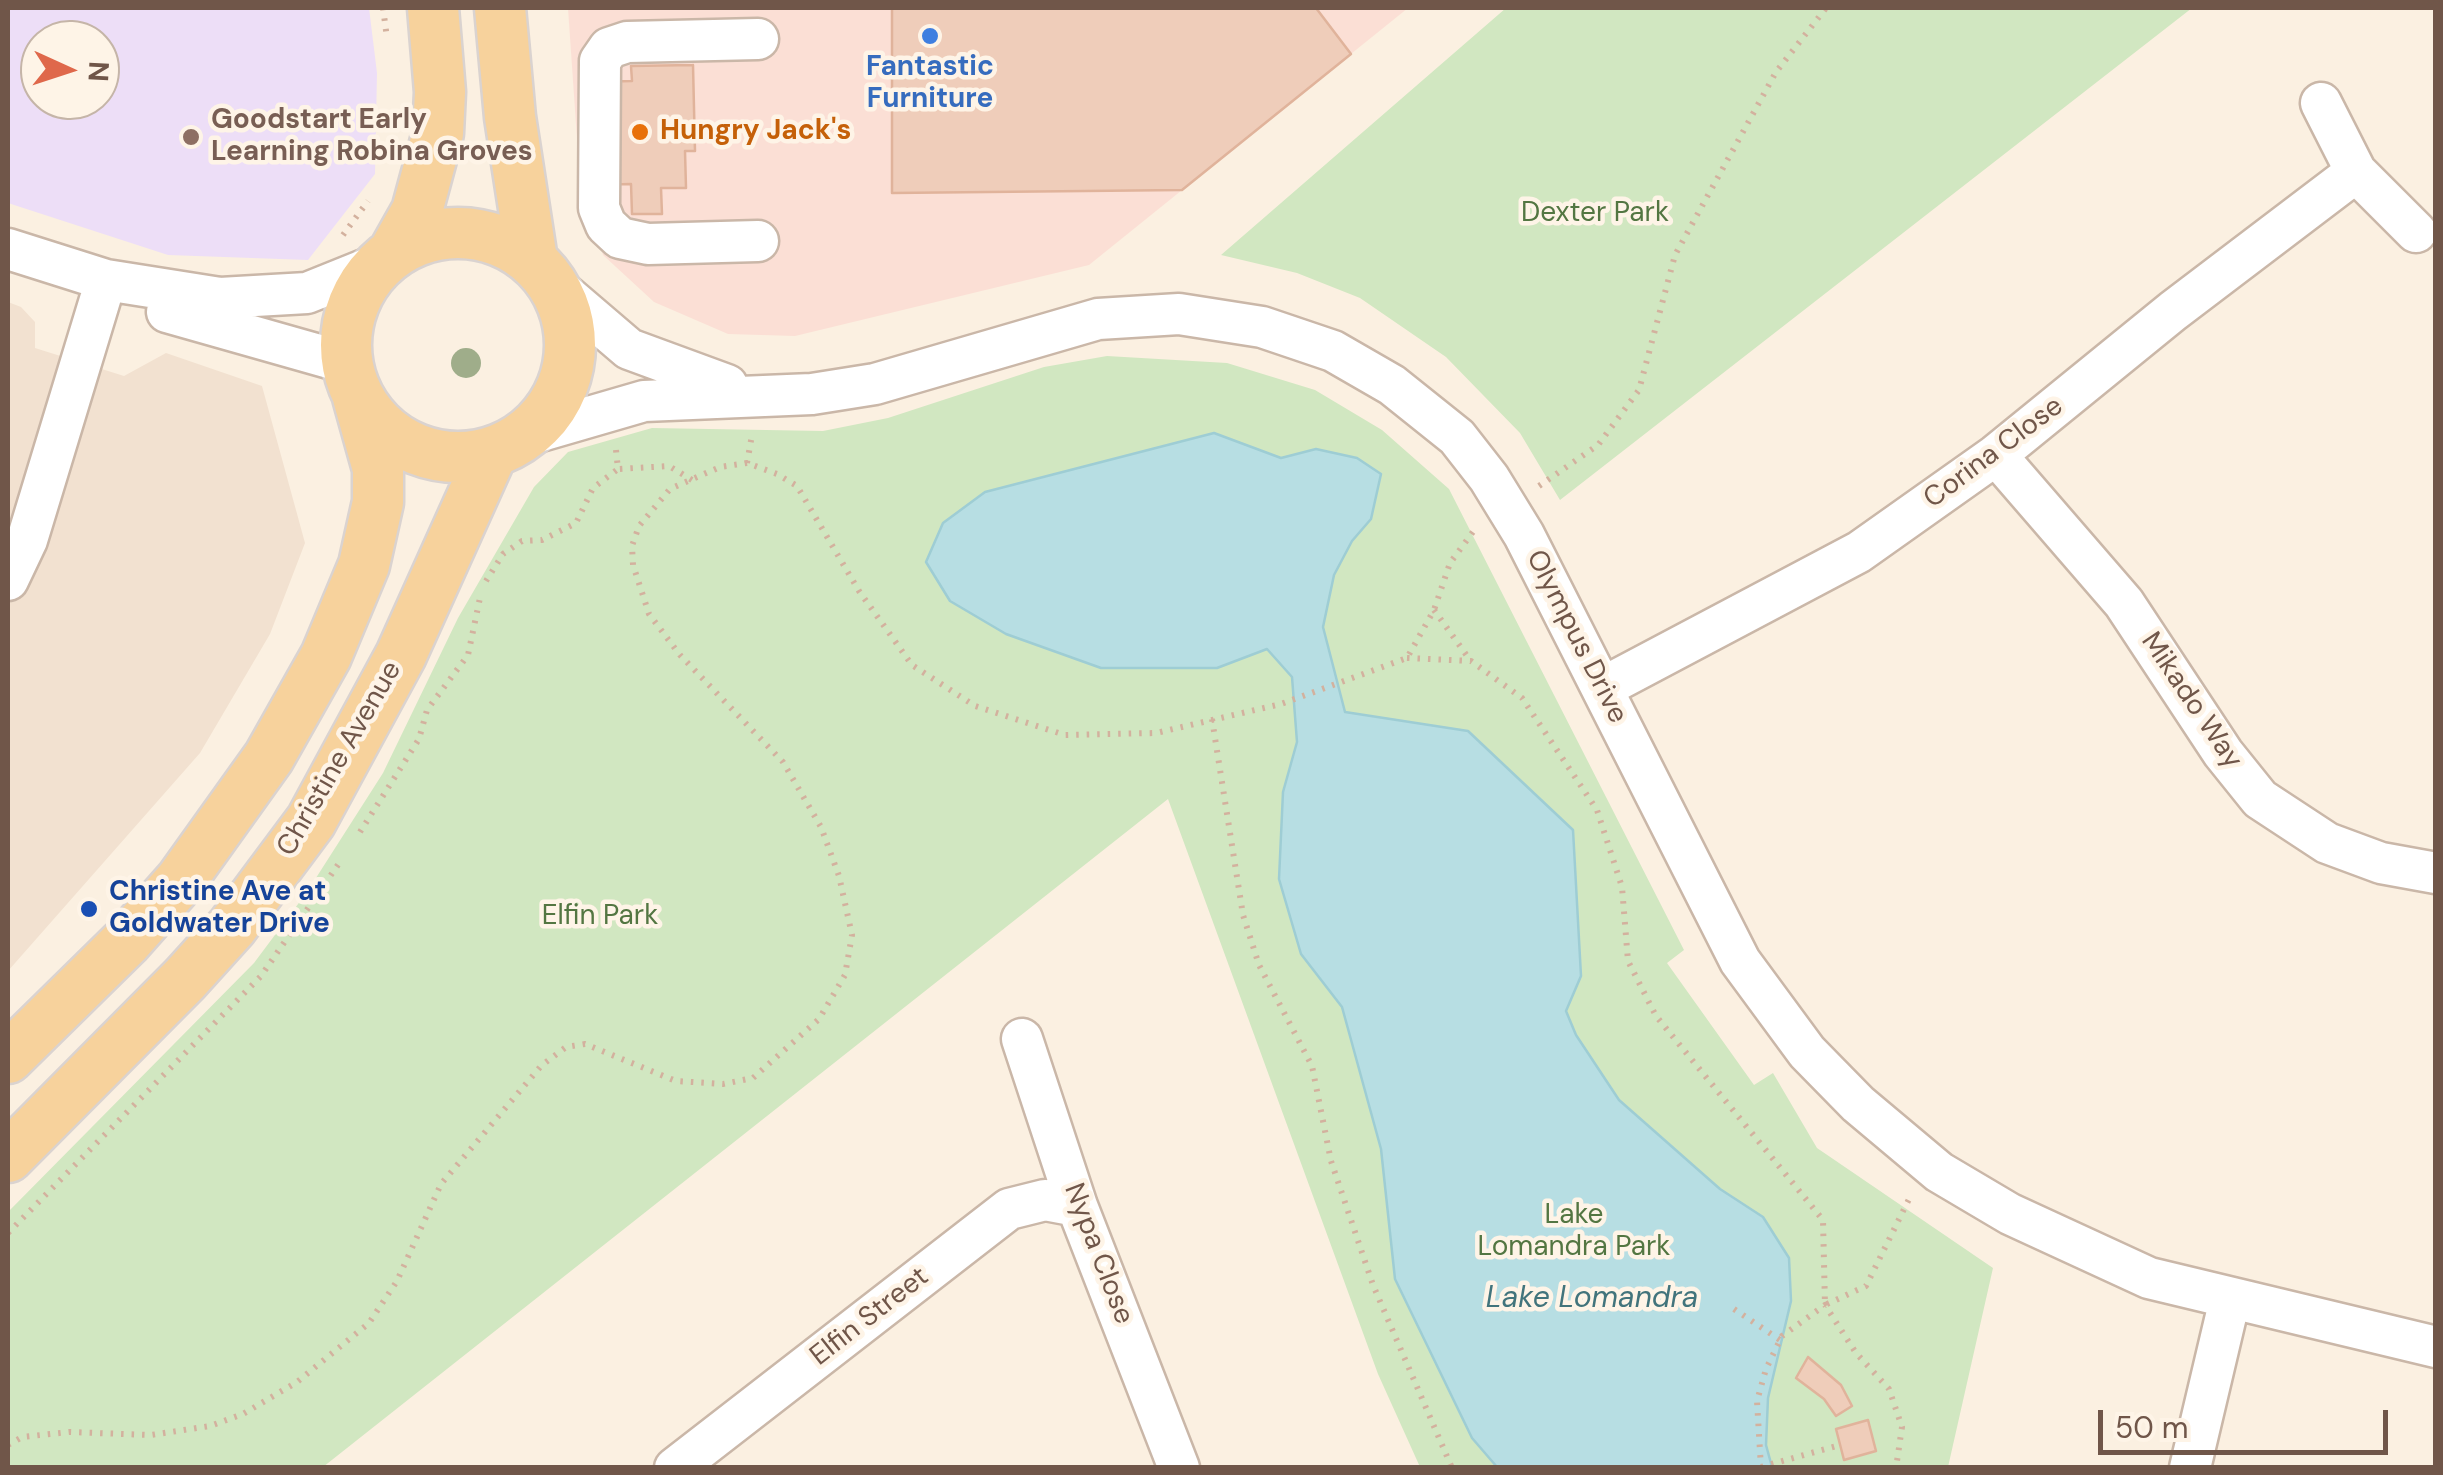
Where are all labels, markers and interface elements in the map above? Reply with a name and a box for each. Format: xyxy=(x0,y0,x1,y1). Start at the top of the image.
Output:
north arrow xyxy=(20,20,120,120)
marker: Fantastic Furniture xyxy=(919,25,941,47)
place label: Fantastic Furniture xyxy=(866,51,994,117)
text: N xyxy=(79,60,117,83)
place label: Goodstart Early Learning Robina Groves xyxy=(211,104,533,170)
place label: Hungry Jack's xyxy=(660,115,851,149)
marker: Hungry Jack's xyxy=(629,121,651,143)
marker: Goodstart Early Learning Robina Groves xyxy=(180,126,202,148)
park label: Dexter Park xyxy=(1521,197,1669,231)
street label: Corina Close xyxy=(1918,390,2070,516)
street label: Olympus Drive xyxy=(1518,545,1634,729)
street label: Mikado Way xyxy=(2133,626,2249,776)
street label: Christine Avenue xyxy=(271,656,409,862)
place label: Christine Ave at Goldwater Drive xyxy=(109,876,330,942)
marker: Christine Ave at Goldwater Drive xyxy=(78,898,100,920)
park label: Elfin Park xyxy=(542,900,658,934)
street label: Nypa Close xyxy=(1056,1179,1140,1329)
park label: Lake Lomandra Park xyxy=(1478,1199,1670,1265)
street label: Elfin Street xyxy=(804,1260,936,1374)
water label: Lake Lomandra xyxy=(1486,1281,1698,1317)
scale bar xyxy=(2103,1390,2393,1452)
text: 50 m xyxy=(2115,1408,2189,1447)

